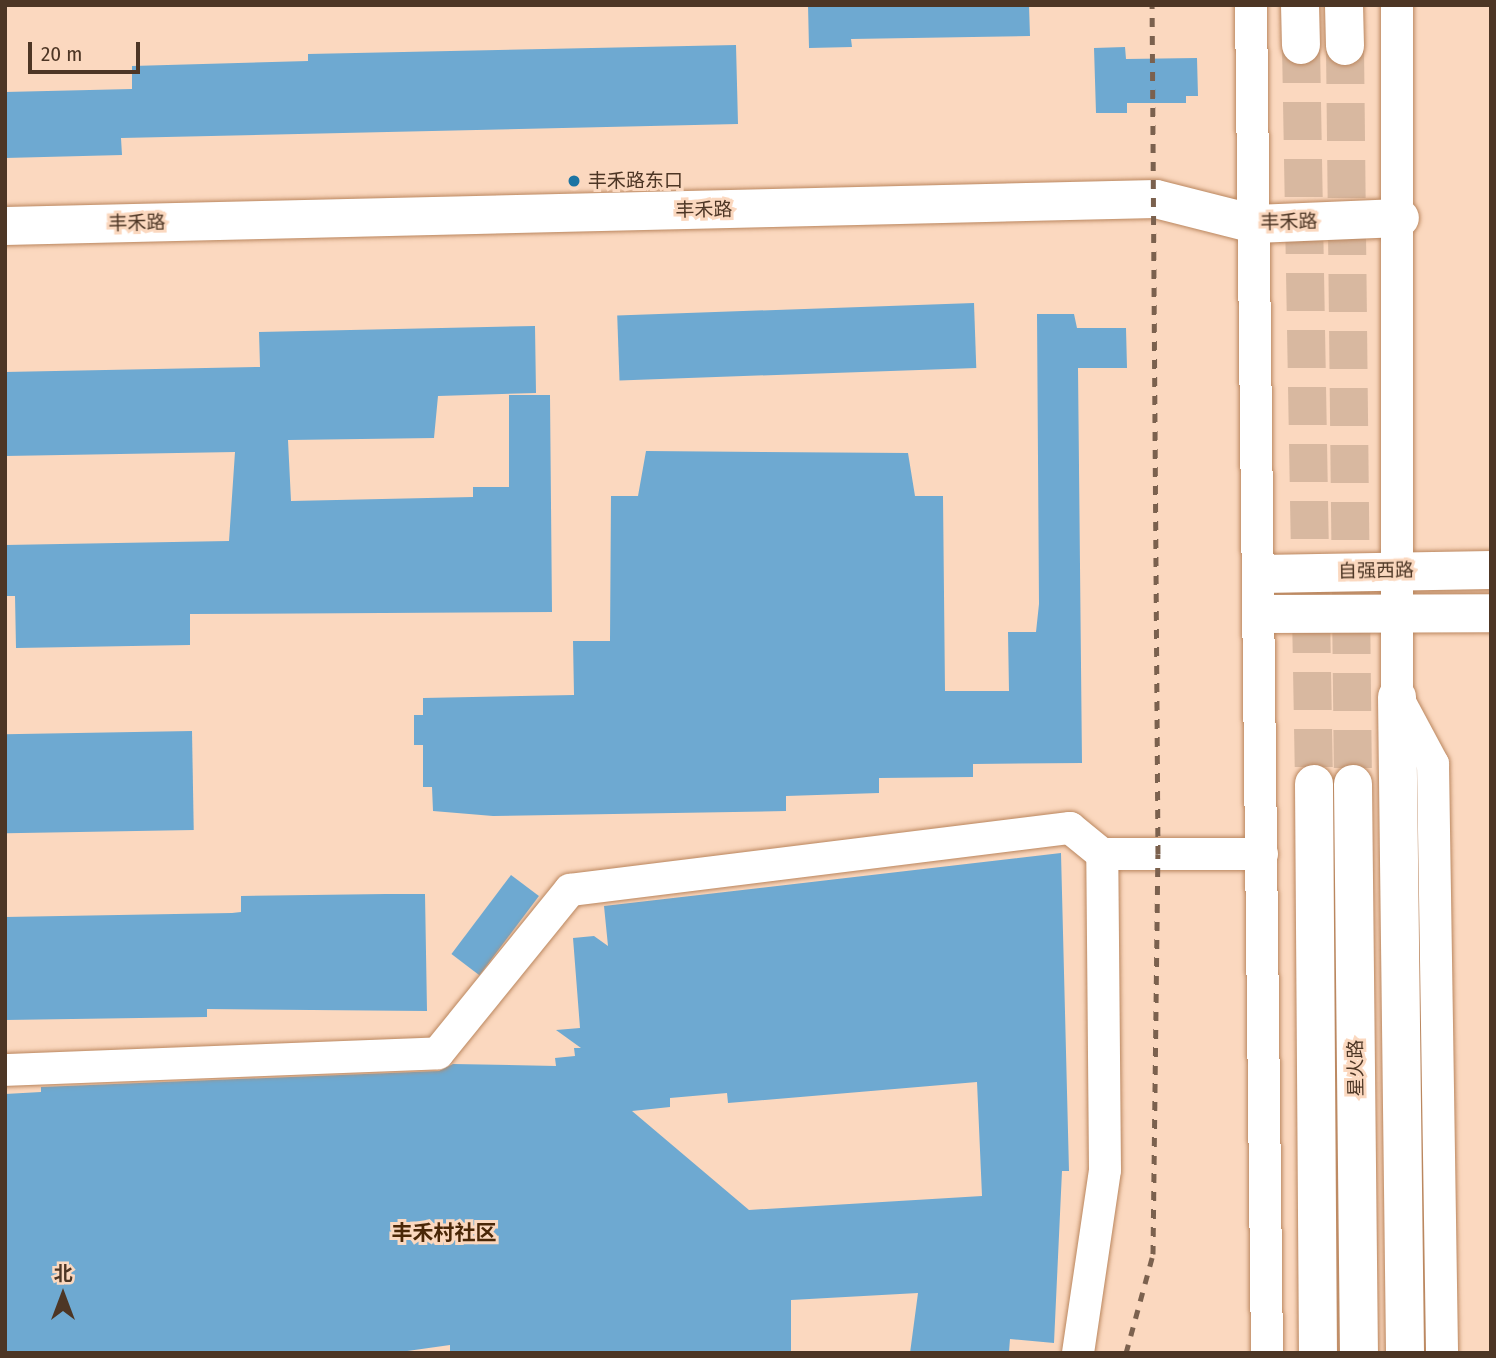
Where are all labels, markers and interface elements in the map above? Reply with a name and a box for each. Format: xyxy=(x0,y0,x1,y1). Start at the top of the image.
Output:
scale bar xyxy=(32,28,144,72)
text: 20 m xyxy=(41,41,82,67)
place label: 丰禾路东口 xyxy=(588,170,683,192)
marker: 丰禾路东口 xyxy=(566,173,582,189)
street label: 丰禾路 xyxy=(675,198,733,222)
street label: 丰禾路 xyxy=(1260,210,1318,234)
street label: 丰禾路 xyxy=(108,211,166,235)
street label: 自强西路 xyxy=(1338,559,1414,583)
street label: 星火路 xyxy=(1344,1039,1368,1097)
district label: 丰禾村社区 xyxy=(392,1220,496,1246)
north arrow xyxy=(28,1260,98,1330)
text: 北 xyxy=(53,1262,73,1285)

